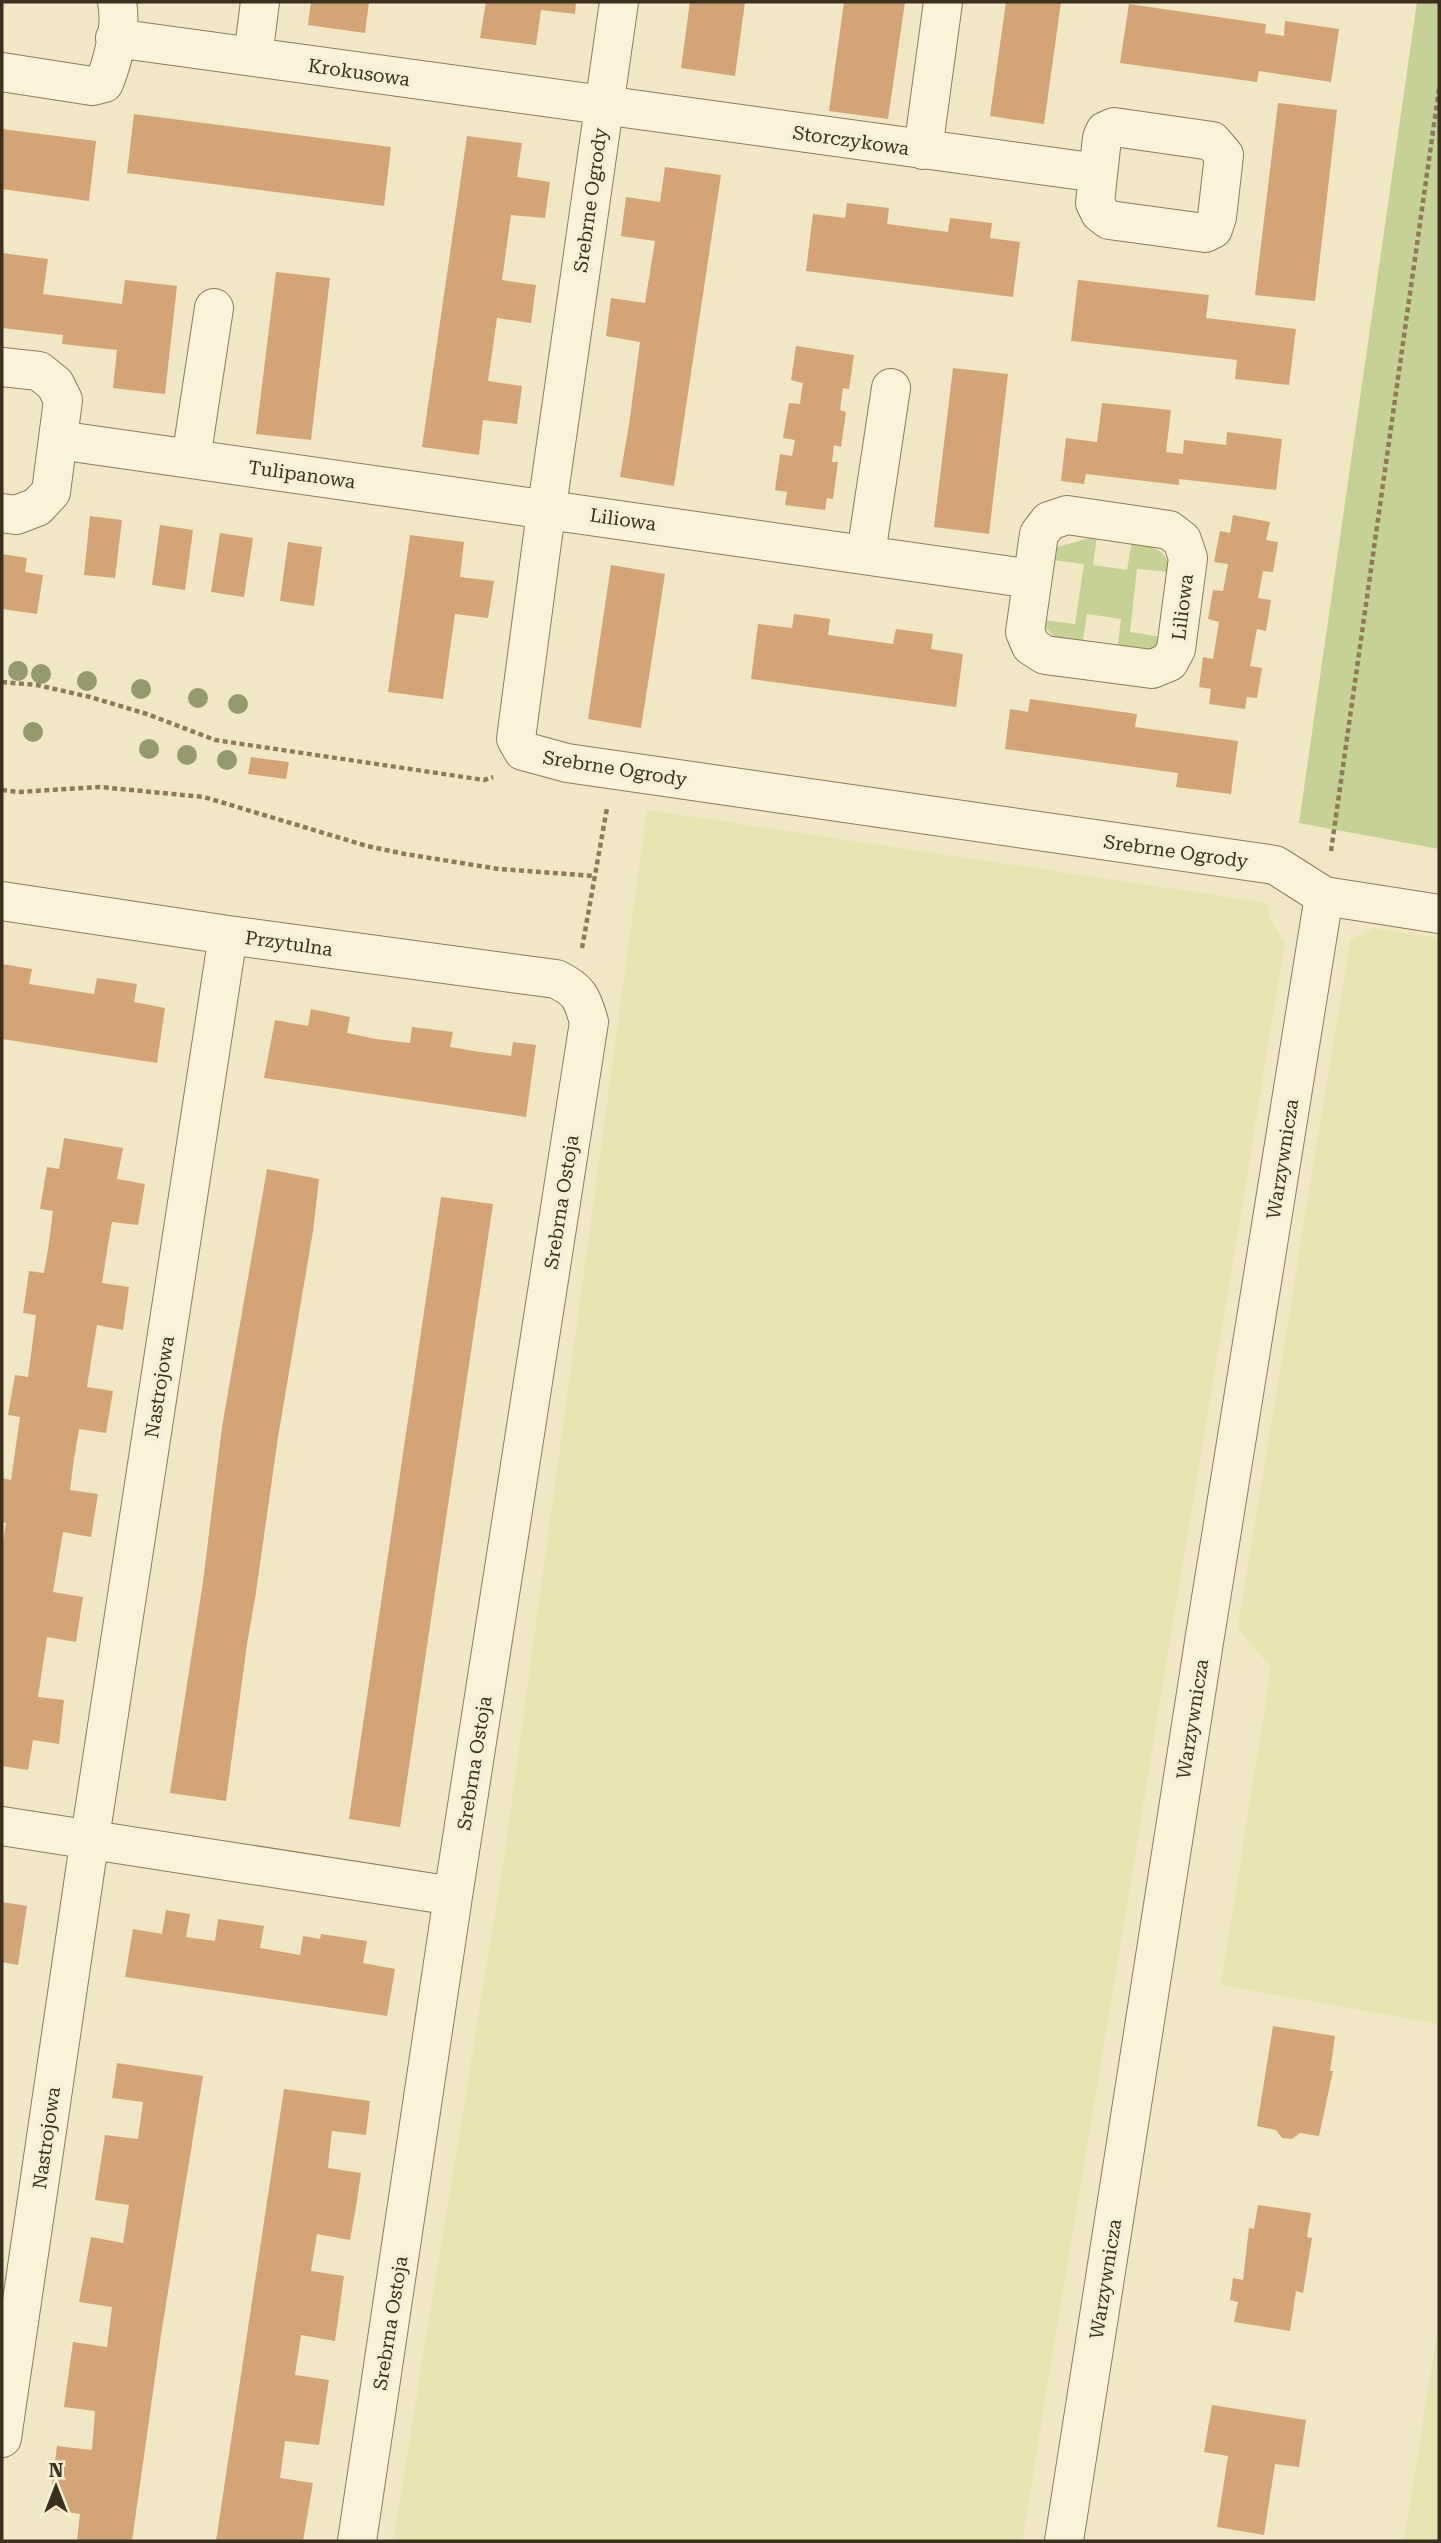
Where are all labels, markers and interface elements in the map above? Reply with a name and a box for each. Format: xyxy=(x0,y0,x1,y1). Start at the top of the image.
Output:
street label: Krokusowa xyxy=(306,54,412,91)
street label: Storczykowa xyxy=(791,121,911,160)
street label: Srebrne Ogrody xyxy=(569,126,612,274)
street label: Tulipanowa xyxy=(247,456,358,494)
street label: Liliowa xyxy=(588,503,658,536)
street label: Liliowa xyxy=(1167,572,1198,642)
street label: Srebrne Ogrody xyxy=(541,746,689,791)
street label: Srebrne Ogrody xyxy=(1102,830,1250,873)
street label: Przytulna xyxy=(244,926,335,961)
street label: Warzywnicza xyxy=(1262,1097,1303,1221)
street label: Srebrna Ostoja xyxy=(540,1133,584,1271)
street label: Nastrojowa xyxy=(140,1334,179,1440)
street label: Warzywnicza xyxy=(1172,1657,1213,1781)
street label: Srebrna Ostoja xyxy=(453,1694,497,1832)
street label: Nastrojowa xyxy=(28,2085,65,2191)
street label: Warzywnicza xyxy=(1085,2217,1126,2341)
street label: Srebrna Ostoja xyxy=(369,2254,413,2392)
north arrow xyxy=(21,2452,91,2522)
text: N xyxy=(49,2459,64,2482)

